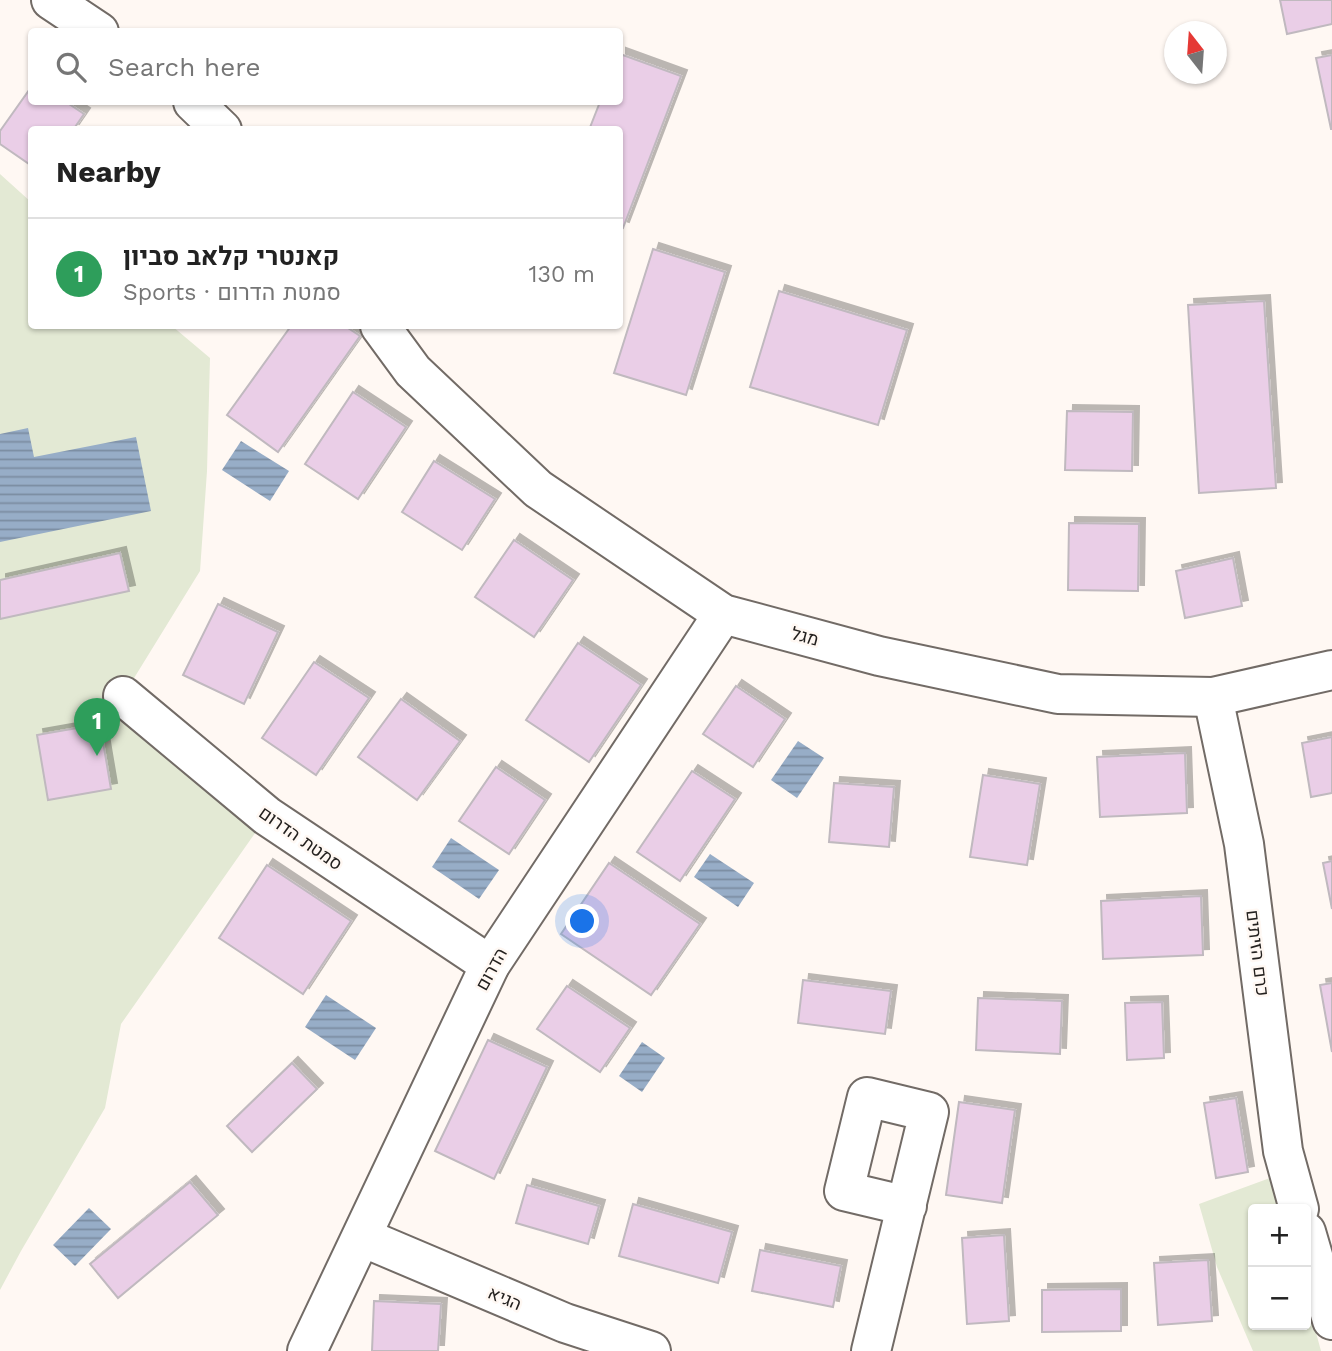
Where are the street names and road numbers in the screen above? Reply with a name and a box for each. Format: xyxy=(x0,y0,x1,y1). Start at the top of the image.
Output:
street label: מגל xyxy=(789,622,821,650)
street label: סמטת הדרום xyxy=(255,802,347,874)
street label: כרם הזיתים xyxy=(1242,909,1274,997)
street label: הדרום xyxy=(471,944,511,994)
street label: הגיא xyxy=(485,1282,525,1314)

